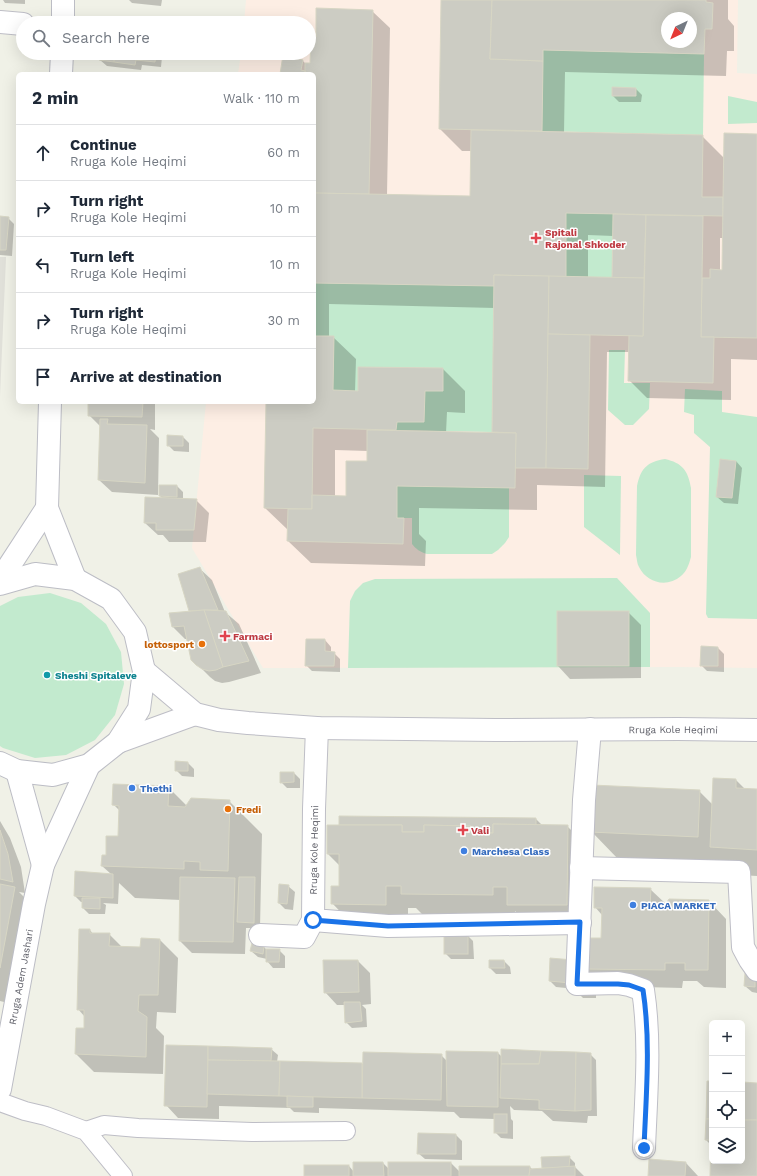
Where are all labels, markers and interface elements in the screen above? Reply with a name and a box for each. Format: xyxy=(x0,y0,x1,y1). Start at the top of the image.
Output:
north arrow xyxy=(661,12,697,48)
search box xyxy=(16,16,316,60)
icon: search xyxy=(30,27,52,49)
text: Search here xyxy=(62,29,150,47)
text: 2 min xyxy=(32,88,78,108)
text: Walk · 110 m xyxy=(223,91,300,106)
text: Continue xyxy=(70,136,137,154)
icon: ahead xyxy=(32,142,54,164)
text: 60 m xyxy=(267,145,300,160)
text: Rruga Kole Heqimi xyxy=(70,154,186,169)
text: Turn right xyxy=(70,192,143,210)
icon: right xyxy=(32,198,54,220)
text: 10 m xyxy=(270,201,300,216)
text: Rruga Kole Heqimi xyxy=(70,210,186,225)
place label: Spitali Rajonal Shkoder xyxy=(545,227,626,250)
marker: Spitali Rajonal Shkoder xyxy=(530,232,542,244)
text: Turn left xyxy=(70,248,134,266)
icon: left xyxy=(32,254,54,276)
text: 10 m xyxy=(270,257,300,272)
text: Rruga Kole Heqimi xyxy=(70,266,186,281)
text: Turn right xyxy=(70,304,143,322)
icon: right xyxy=(32,310,54,332)
text: 30 m xyxy=(268,313,300,328)
text: Rruga Kole Heqimi xyxy=(70,322,186,337)
icon: arrive xyxy=(32,366,54,388)
text: Arrive at destination xyxy=(70,368,222,386)
marker: Farmaci xyxy=(220,631,230,641)
place label: Farmaci xyxy=(233,631,273,642)
place label: lottosport xyxy=(144,639,195,650)
marker: lottosport xyxy=(197,639,207,649)
marker: Sheshi Spitaleve xyxy=(42,670,52,680)
place label: Sheshi Spitaleve xyxy=(55,670,137,681)
street label: Rruga Kole Heqimi xyxy=(628,723,718,735)
marker: Thethi xyxy=(127,783,137,793)
place label: Thethi xyxy=(140,783,172,794)
marker: Fredi xyxy=(223,804,233,814)
place label: Fredi xyxy=(236,804,261,815)
street label: Rruga Kole Heqimi xyxy=(308,805,320,895)
marker: Vali xyxy=(458,825,468,835)
place label: Vali xyxy=(471,825,489,836)
marker: Marchesa Class xyxy=(459,846,469,856)
place label: Marchesa Class xyxy=(472,846,550,857)
marker: PIACA MARKET xyxy=(628,900,638,910)
place label: PIACA MARKET xyxy=(641,900,717,911)
route start xyxy=(304,911,322,929)
street label: Rruga Adem Jashari xyxy=(6,928,35,1026)
map controls xyxy=(709,1020,745,1164)
button: + xyxy=(709,1020,745,1056)
button: − xyxy=(709,1056,745,1092)
button: locate xyxy=(709,1092,745,1128)
button: layers xyxy=(709,1128,745,1164)
route end xyxy=(635,1139,653,1157)

